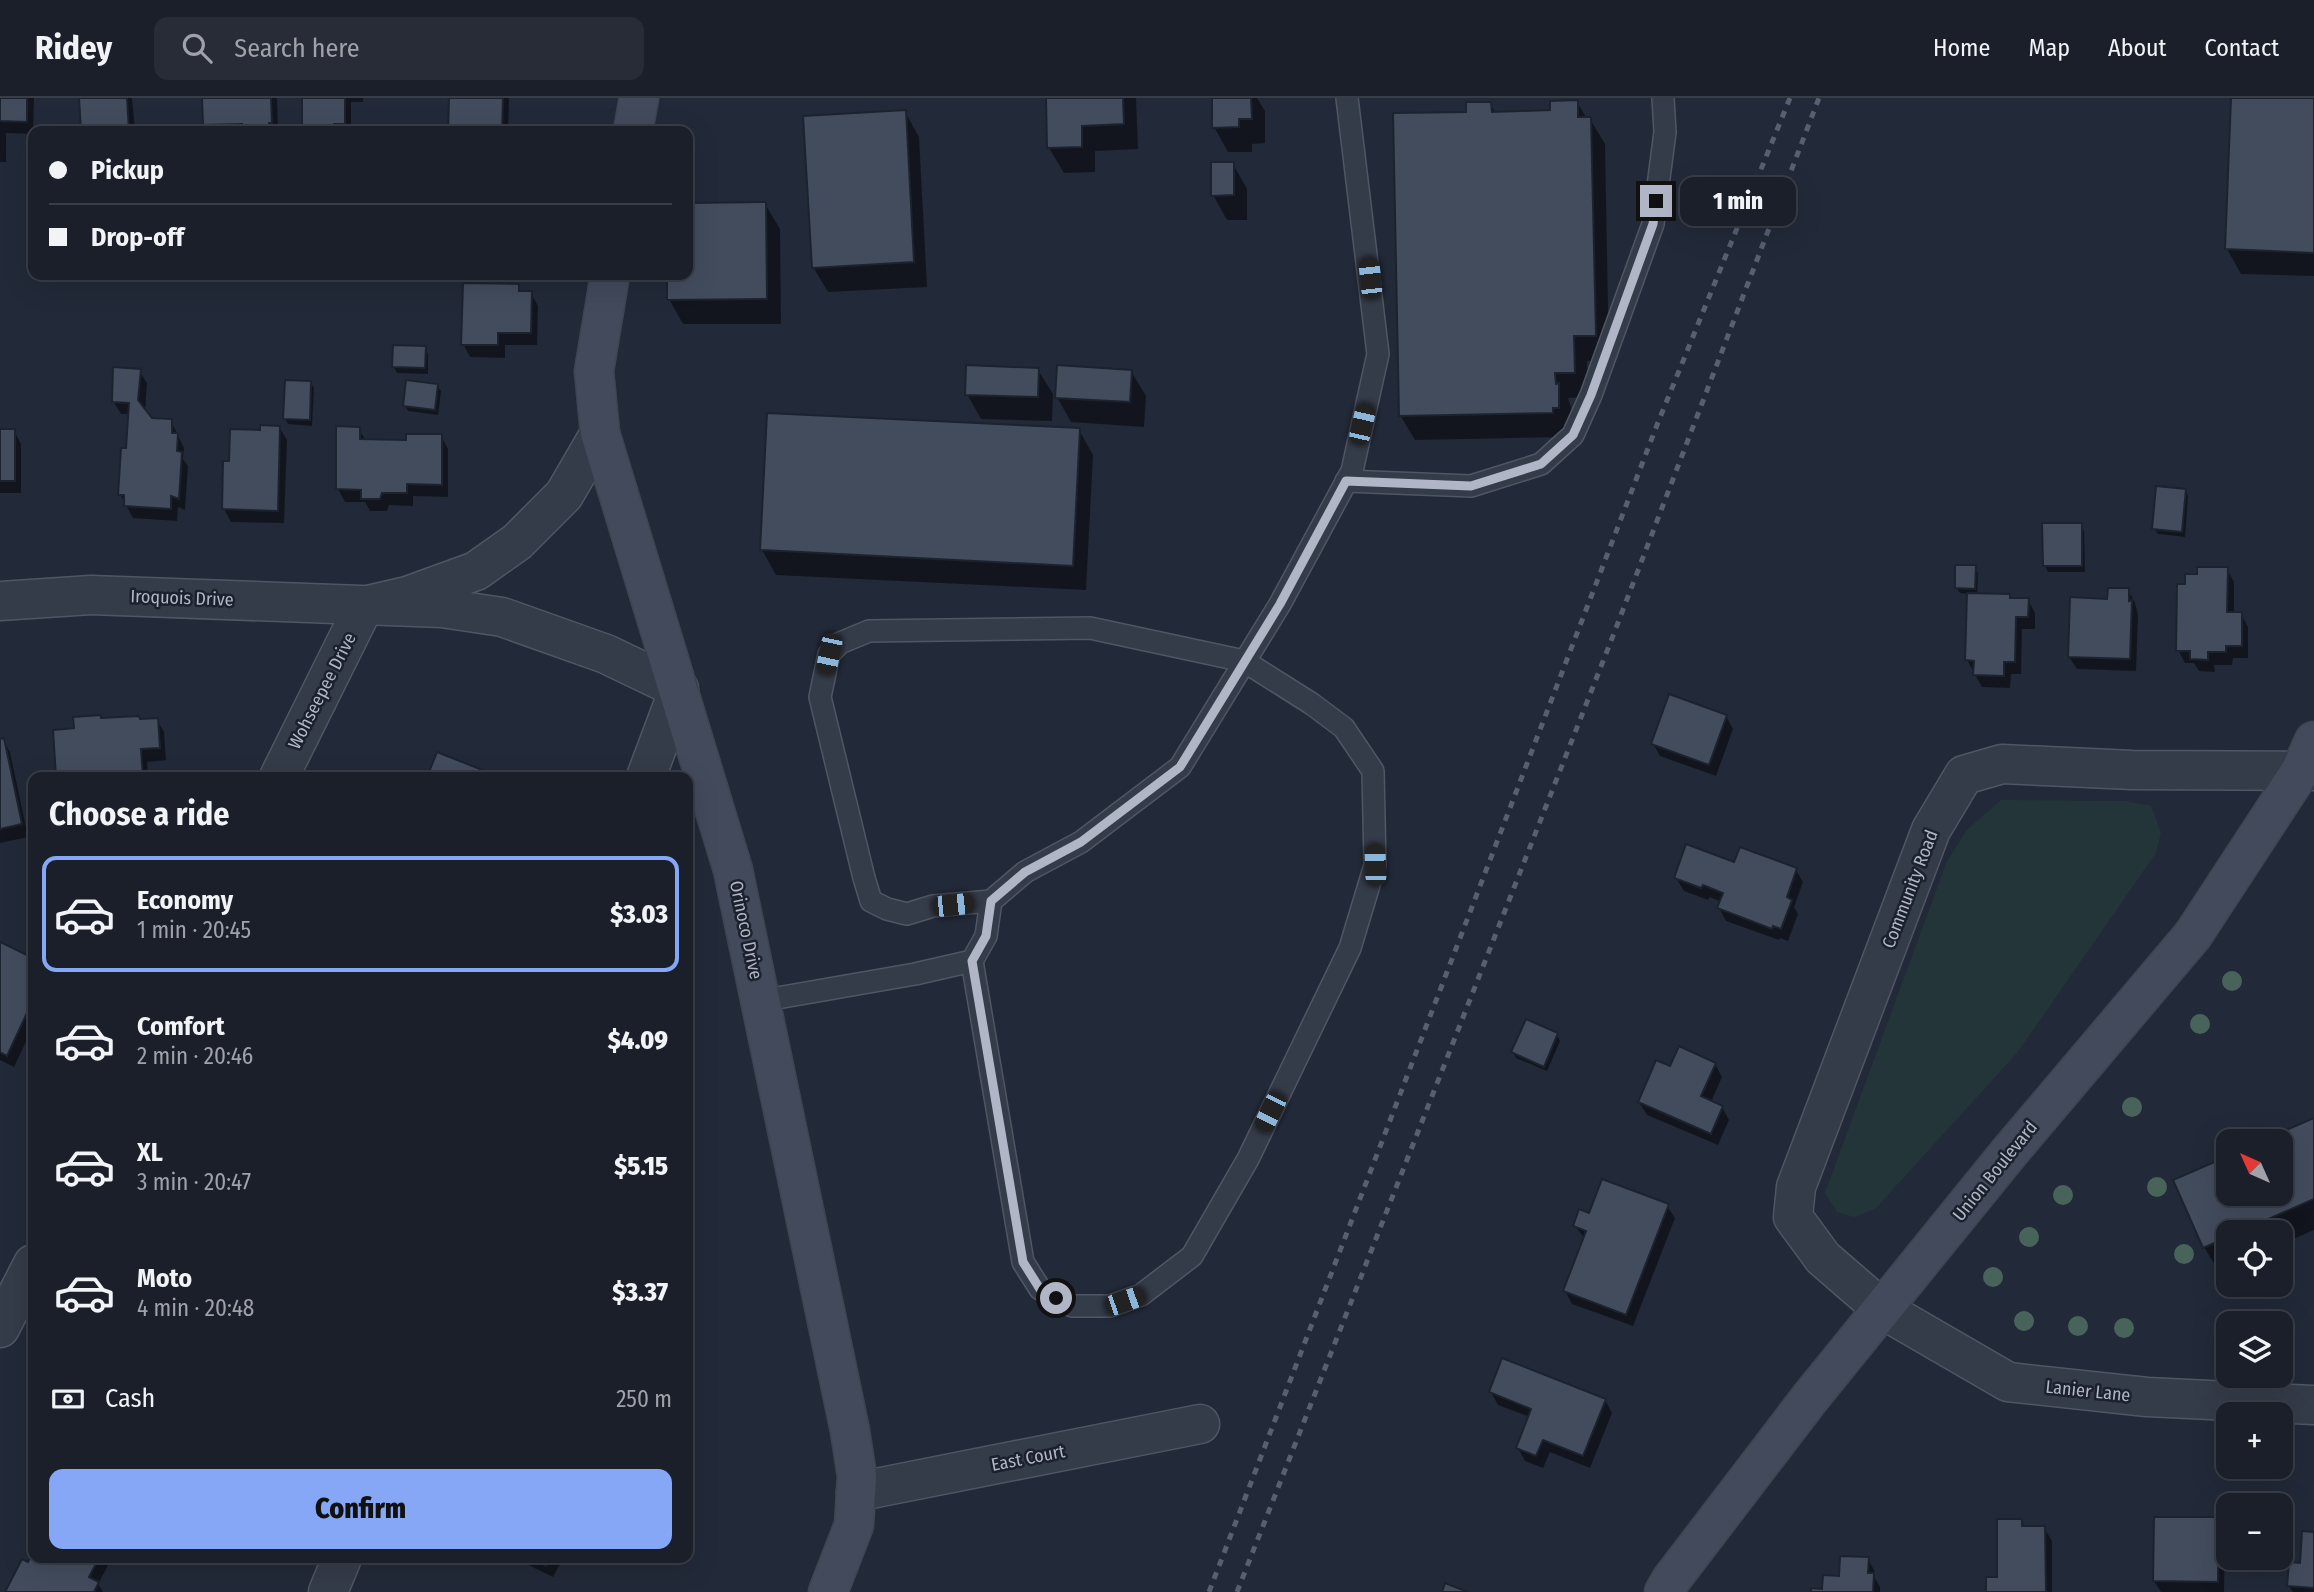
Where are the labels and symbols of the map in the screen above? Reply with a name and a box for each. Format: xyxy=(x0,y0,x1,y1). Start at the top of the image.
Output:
callout: 1 min xyxy=(1680,176,1796,226)
route end xyxy=(1640,185,1672,217)
car xyxy=(1358,256,1383,300)
car xyxy=(1348,401,1377,447)
street label: Iroquois Drive xyxy=(130,585,234,611)
street label: Wohseepee Drive xyxy=(283,629,361,753)
car xyxy=(815,631,844,677)
street label: Community Road xyxy=(1877,827,1943,951)
car xyxy=(1364,844,1387,886)
street label: Orinoco Drive xyxy=(725,879,767,981)
car xyxy=(932,892,975,918)
car xyxy=(1252,1089,1289,1135)
street label: Union Boulevard xyxy=(1948,1117,2042,1225)
north arrow xyxy=(2216,1129,2292,1206)
route start xyxy=(1040,1282,1072,1314)
car xyxy=(1102,1284,1149,1318)
street label: Lanier Lane xyxy=(2045,1376,2132,1406)
street label: East Court xyxy=(989,1440,1067,1476)

